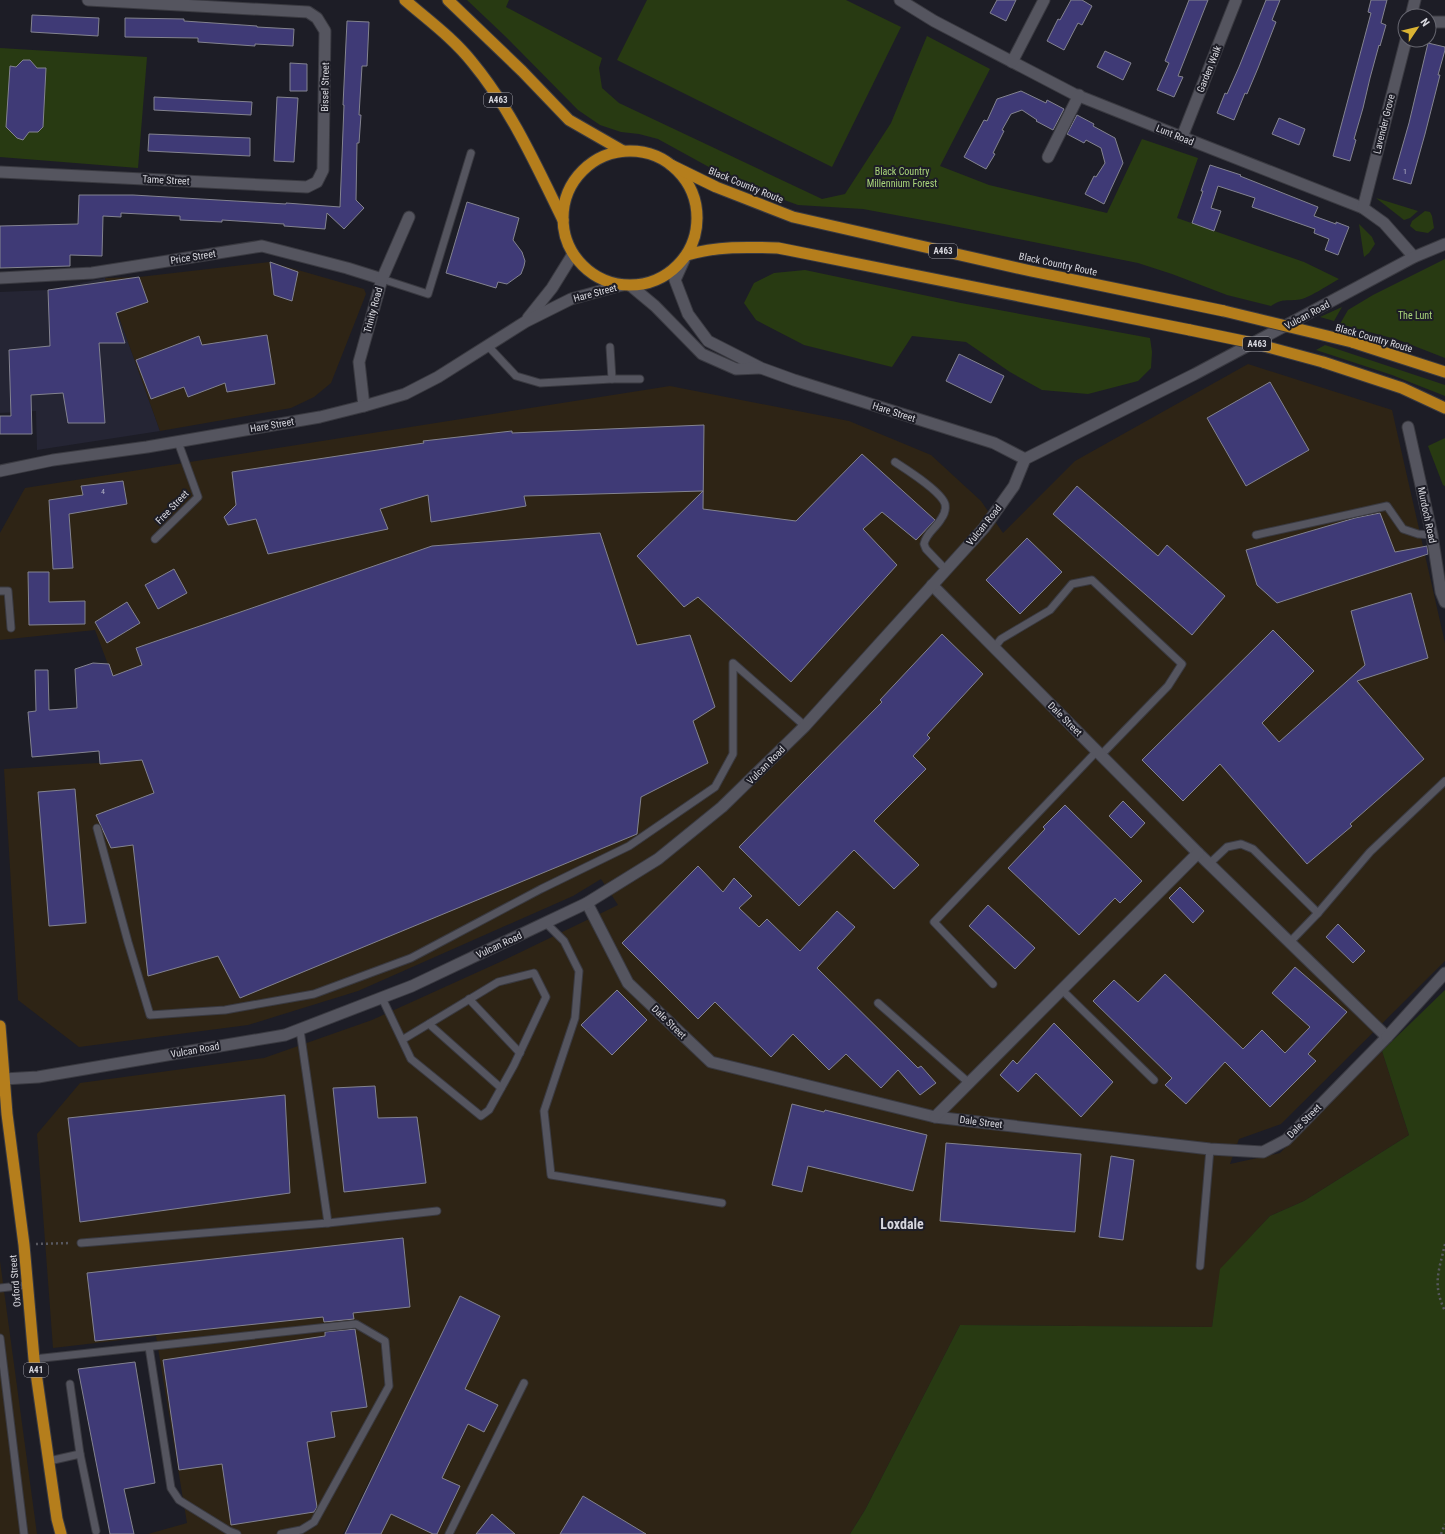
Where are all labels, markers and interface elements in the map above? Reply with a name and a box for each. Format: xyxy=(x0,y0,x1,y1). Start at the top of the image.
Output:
north arrow xyxy=(1397,8,1437,48)
text: N xyxy=(1418,16,1432,29)
street label: Garden Walk xyxy=(1195,44,1224,94)
street label: Bissel Street xyxy=(319,62,331,112)
road number: A463 xyxy=(484,93,512,107)
street label: Lavender Grove xyxy=(1371,93,1397,155)
street label: Lunt Road xyxy=(1155,122,1195,148)
street label: Black Country Route xyxy=(707,165,785,205)
park label: Black Country Millennium Forest xyxy=(867,166,937,189)
house number: 1 xyxy=(1403,167,1407,176)
street label: Tame Street xyxy=(142,173,190,187)
road number: A463 xyxy=(929,244,957,258)
street label: Price Street xyxy=(169,248,217,266)
street label: Black Country Route xyxy=(1018,250,1098,278)
street label: Hare Street xyxy=(572,282,618,304)
street label: Trinity Road xyxy=(362,286,384,334)
street label: Vulcan Road xyxy=(1283,299,1331,331)
park label: The Lunt xyxy=(1398,310,1432,321)
street label: Black Country Route xyxy=(1334,322,1414,354)
road number: A463 xyxy=(1243,337,1271,351)
street label: Hare Street xyxy=(871,400,917,424)
street label: Hare Street xyxy=(249,416,295,434)
street label: Murdoch Road xyxy=(1416,486,1438,544)
house number: 4 xyxy=(101,487,105,496)
street label: Free Street xyxy=(153,488,191,526)
street label: Vulcan Road xyxy=(964,502,1004,548)
street label: Dale Street xyxy=(1046,700,1084,738)
street label: Vulcan Road xyxy=(745,744,787,786)
street label: Vulcan Road xyxy=(474,930,524,960)
street label: Dale Street xyxy=(650,1003,688,1041)
street label: Vulcan Road xyxy=(170,1040,220,1060)
street label: Dale Street xyxy=(1285,1102,1323,1140)
street label: Dale Street xyxy=(959,1114,1003,1130)
district label: Loxdale xyxy=(880,1216,924,1232)
street label: Oxford Street xyxy=(7,1254,23,1307)
road number: A41 xyxy=(24,1363,48,1377)

